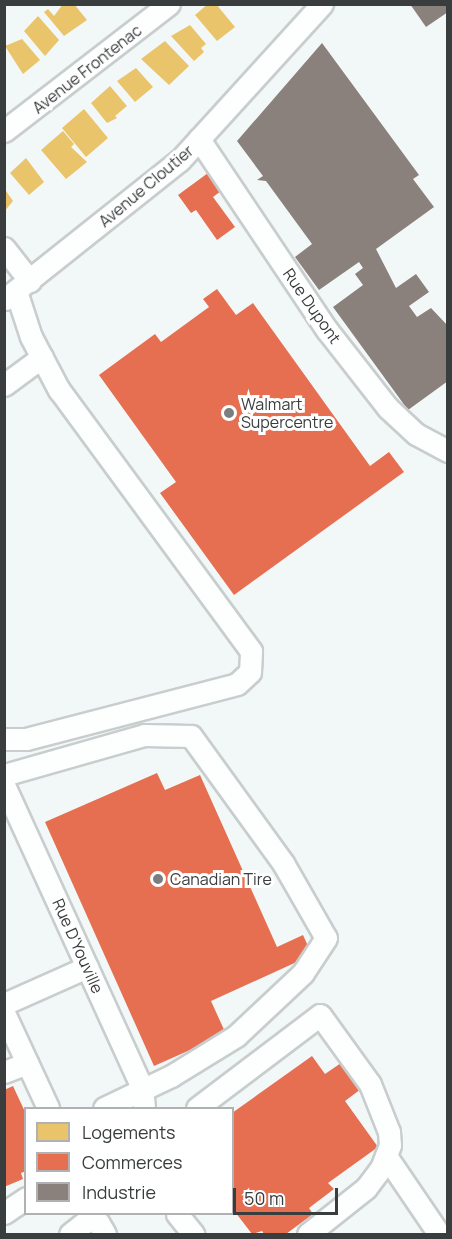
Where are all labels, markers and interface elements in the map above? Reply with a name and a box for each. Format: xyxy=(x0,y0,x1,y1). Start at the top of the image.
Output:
street label: Avenue Frontenac xyxy=(29,20,145,118)
street label: Avenue Cloutier xyxy=(95,141,197,231)
street label: Rue Dupont xyxy=(279,265,345,347)
place label: Walmart Supercentre xyxy=(241,394,333,432)
marker: Walmart Supercentre xyxy=(222,406,236,420)
place label: Canadian Tire xyxy=(170,869,272,889)
marker: Canadian Tire xyxy=(151,872,165,886)
street label: Rue D'Youville xyxy=(49,896,107,996)
legend xyxy=(24,1107,234,1215)
text: Logements xyxy=(82,1120,176,1144)
text: Commerces xyxy=(82,1150,183,1174)
scale bar xyxy=(236,1176,341,1214)
text: Industrie xyxy=(82,1180,156,1204)
text: 50 m xyxy=(244,1186,284,1210)

